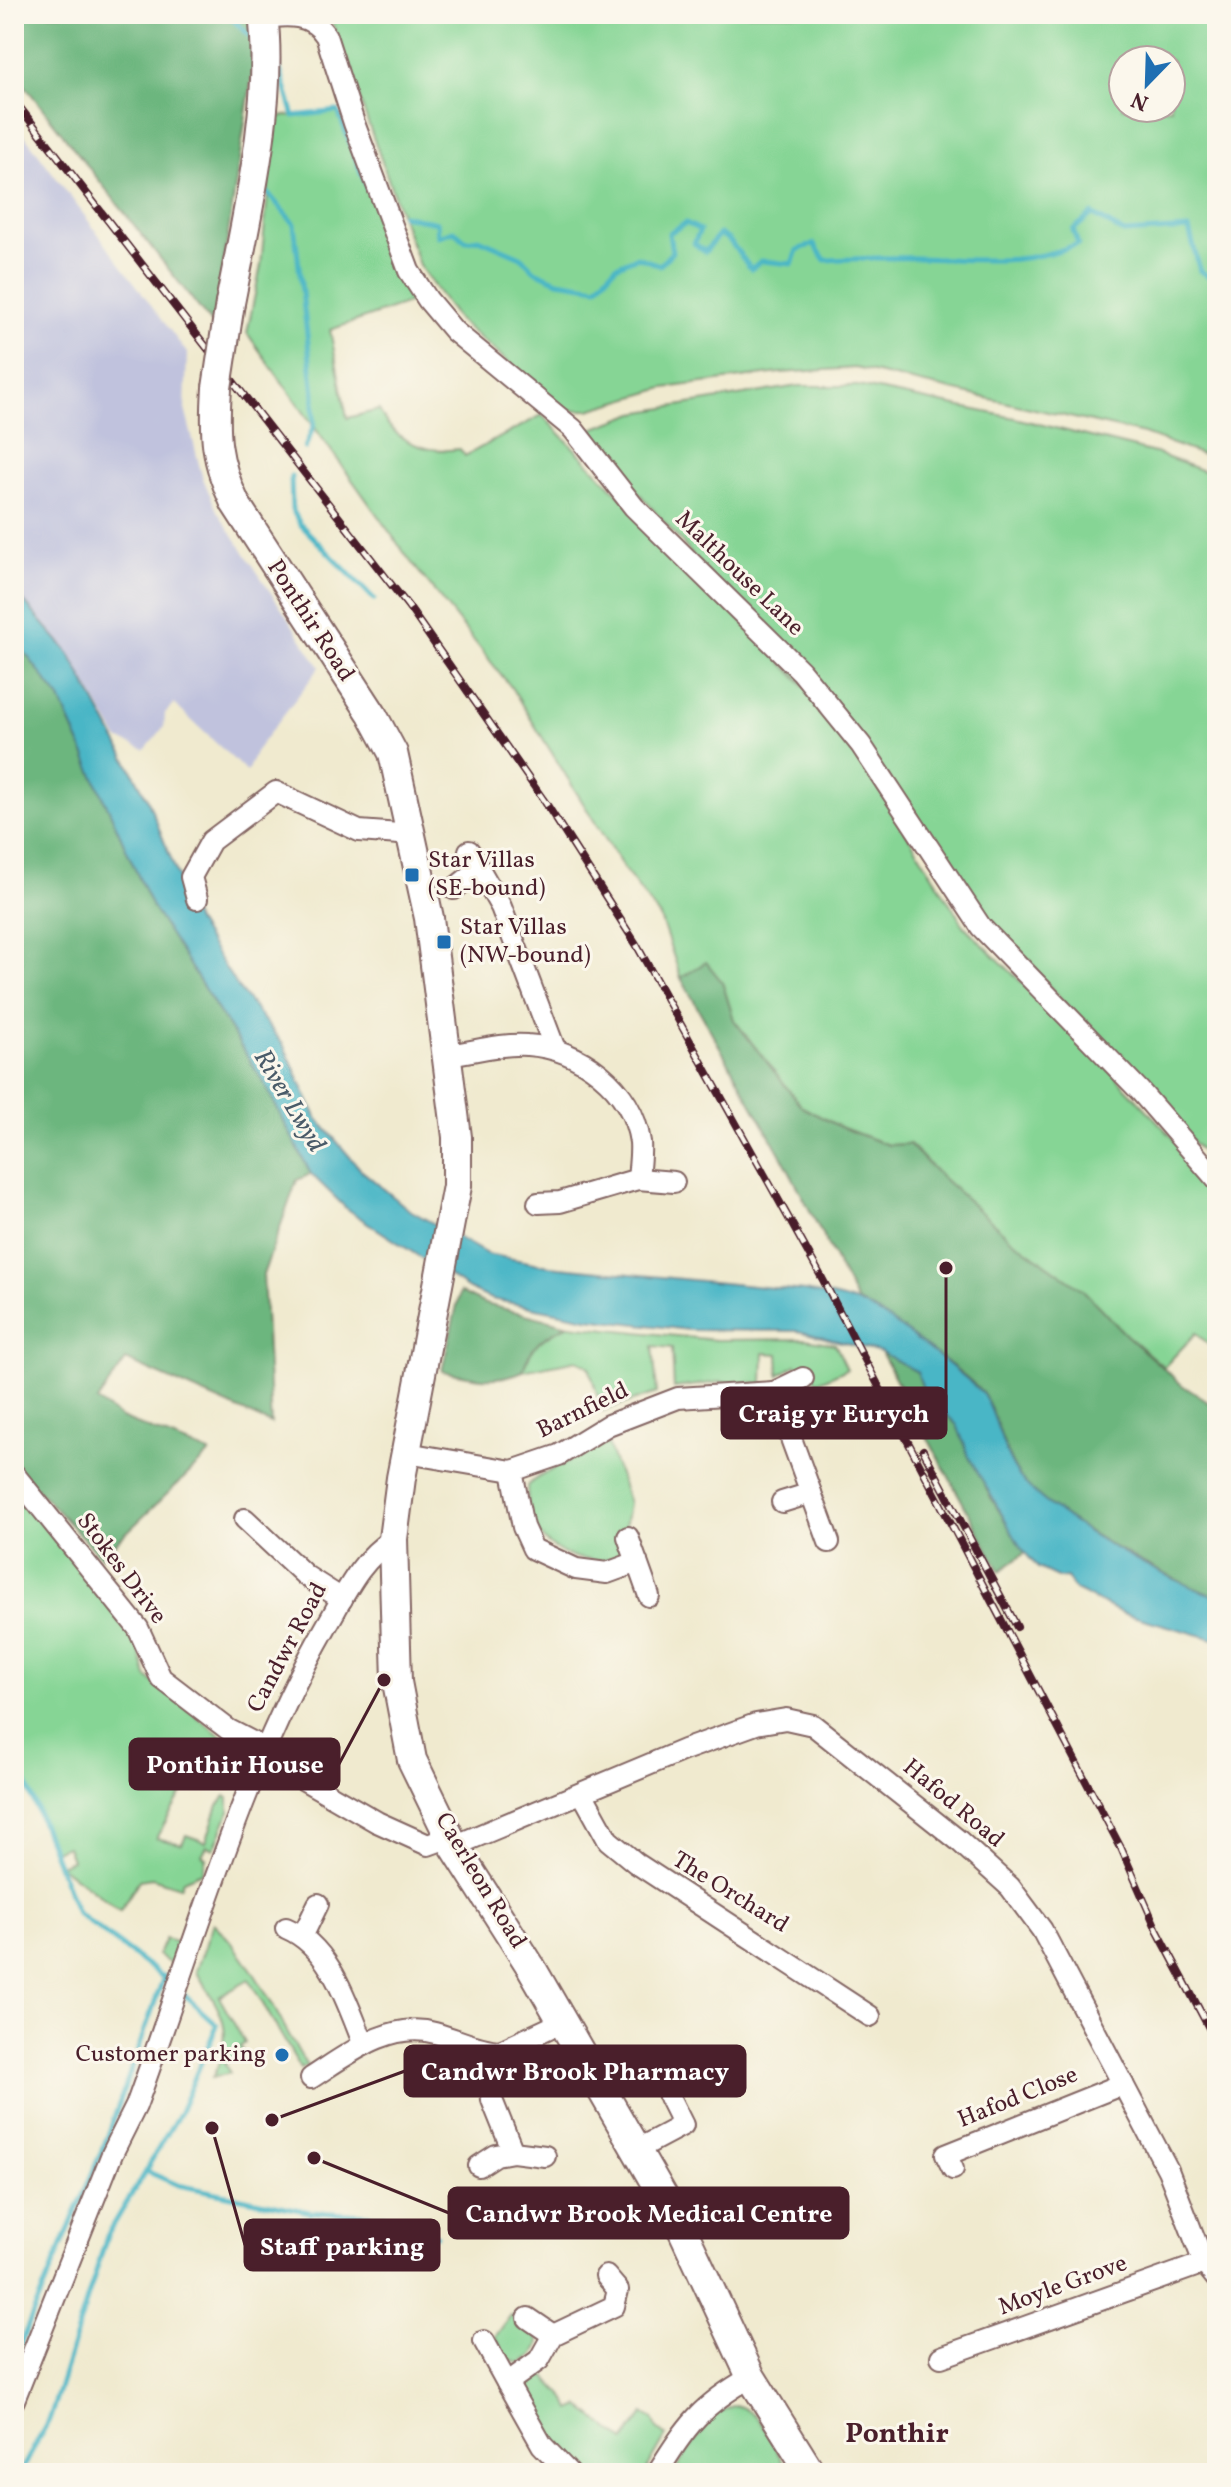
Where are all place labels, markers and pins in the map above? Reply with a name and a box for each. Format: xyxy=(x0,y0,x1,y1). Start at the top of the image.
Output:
place label: Star Villas (SE-bound) xyxy=(428,844,546,906)
marker: Star Villas (SE-bound) xyxy=(403,866,421,884)
place label: Star Villas (NW-bound) xyxy=(460,911,591,973)
marker: Star Villas (NW-bound) xyxy=(435,933,453,951)
callout: Craig yr Eurych xyxy=(722,1388,946,1438)
callout: Ponthir House xyxy=(130,1739,339,1789)
place label: Customer parking xyxy=(75,2038,266,2072)
marker: Customer parking xyxy=(273,2046,291,2064)
callout: Candwr Brook Pharmacy xyxy=(405,2046,745,2096)
callout: Candwr Brook Medical Centre xyxy=(449,2188,848,2238)
callout: Staff parking xyxy=(245,2220,439,2270)

